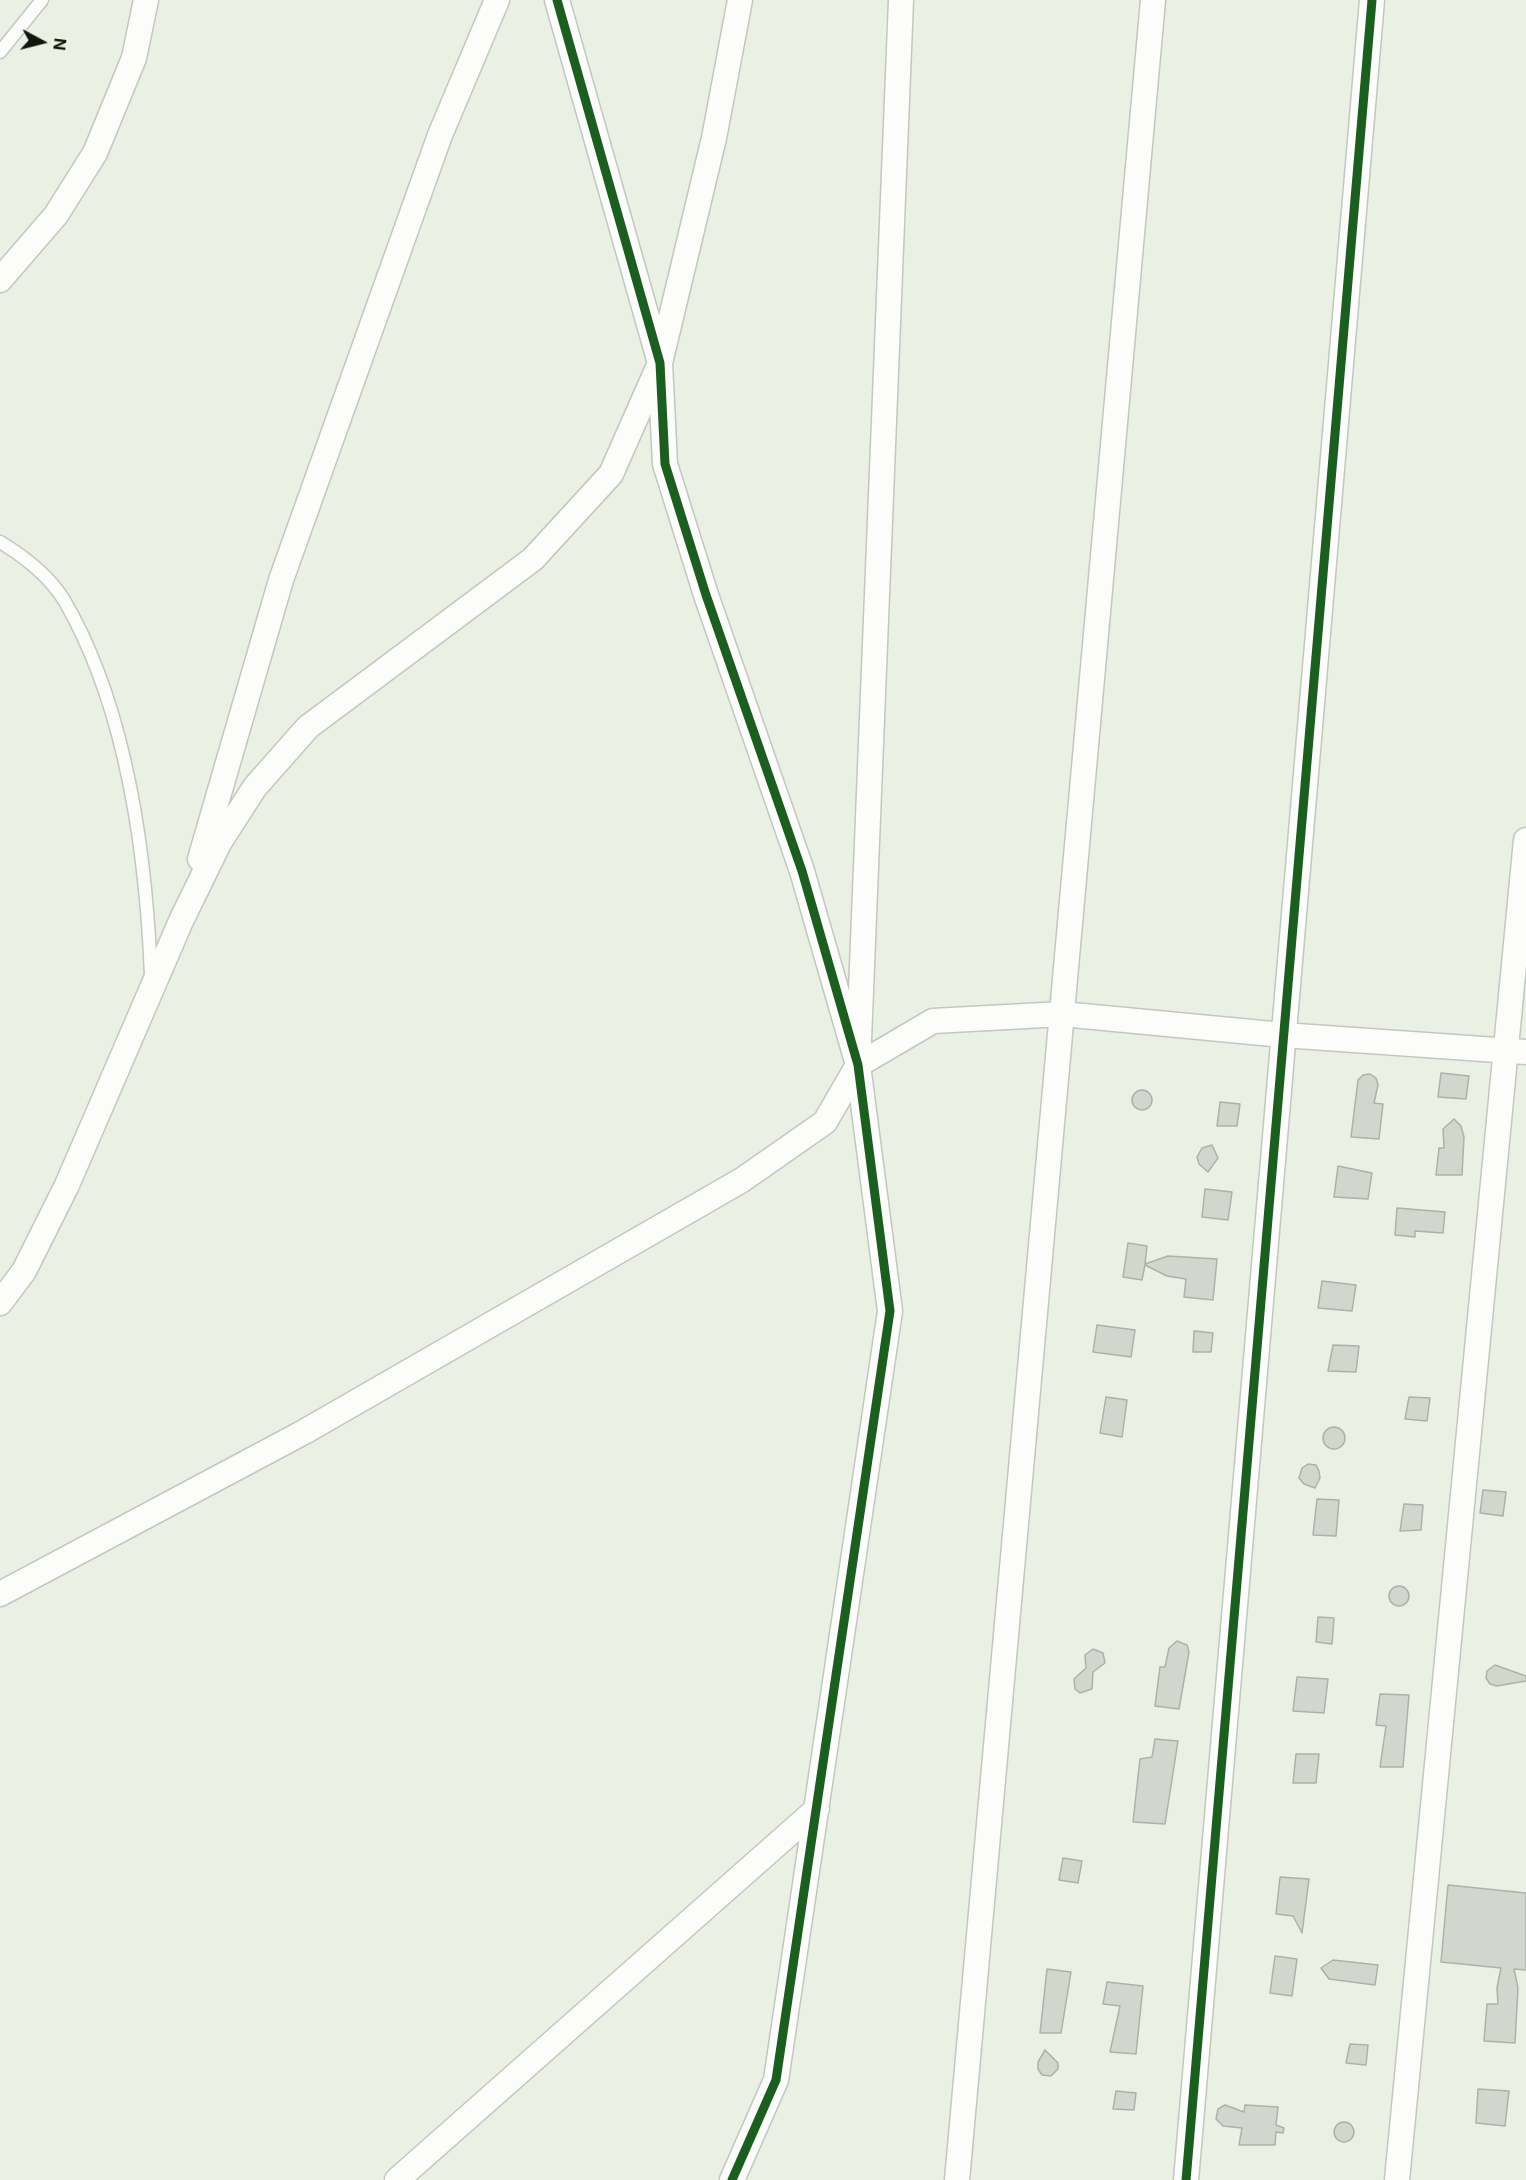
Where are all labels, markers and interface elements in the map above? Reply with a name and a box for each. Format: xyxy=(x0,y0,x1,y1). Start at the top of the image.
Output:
north arrow xyxy=(12,12,72,72)
text: N xyxy=(49,37,71,51)

